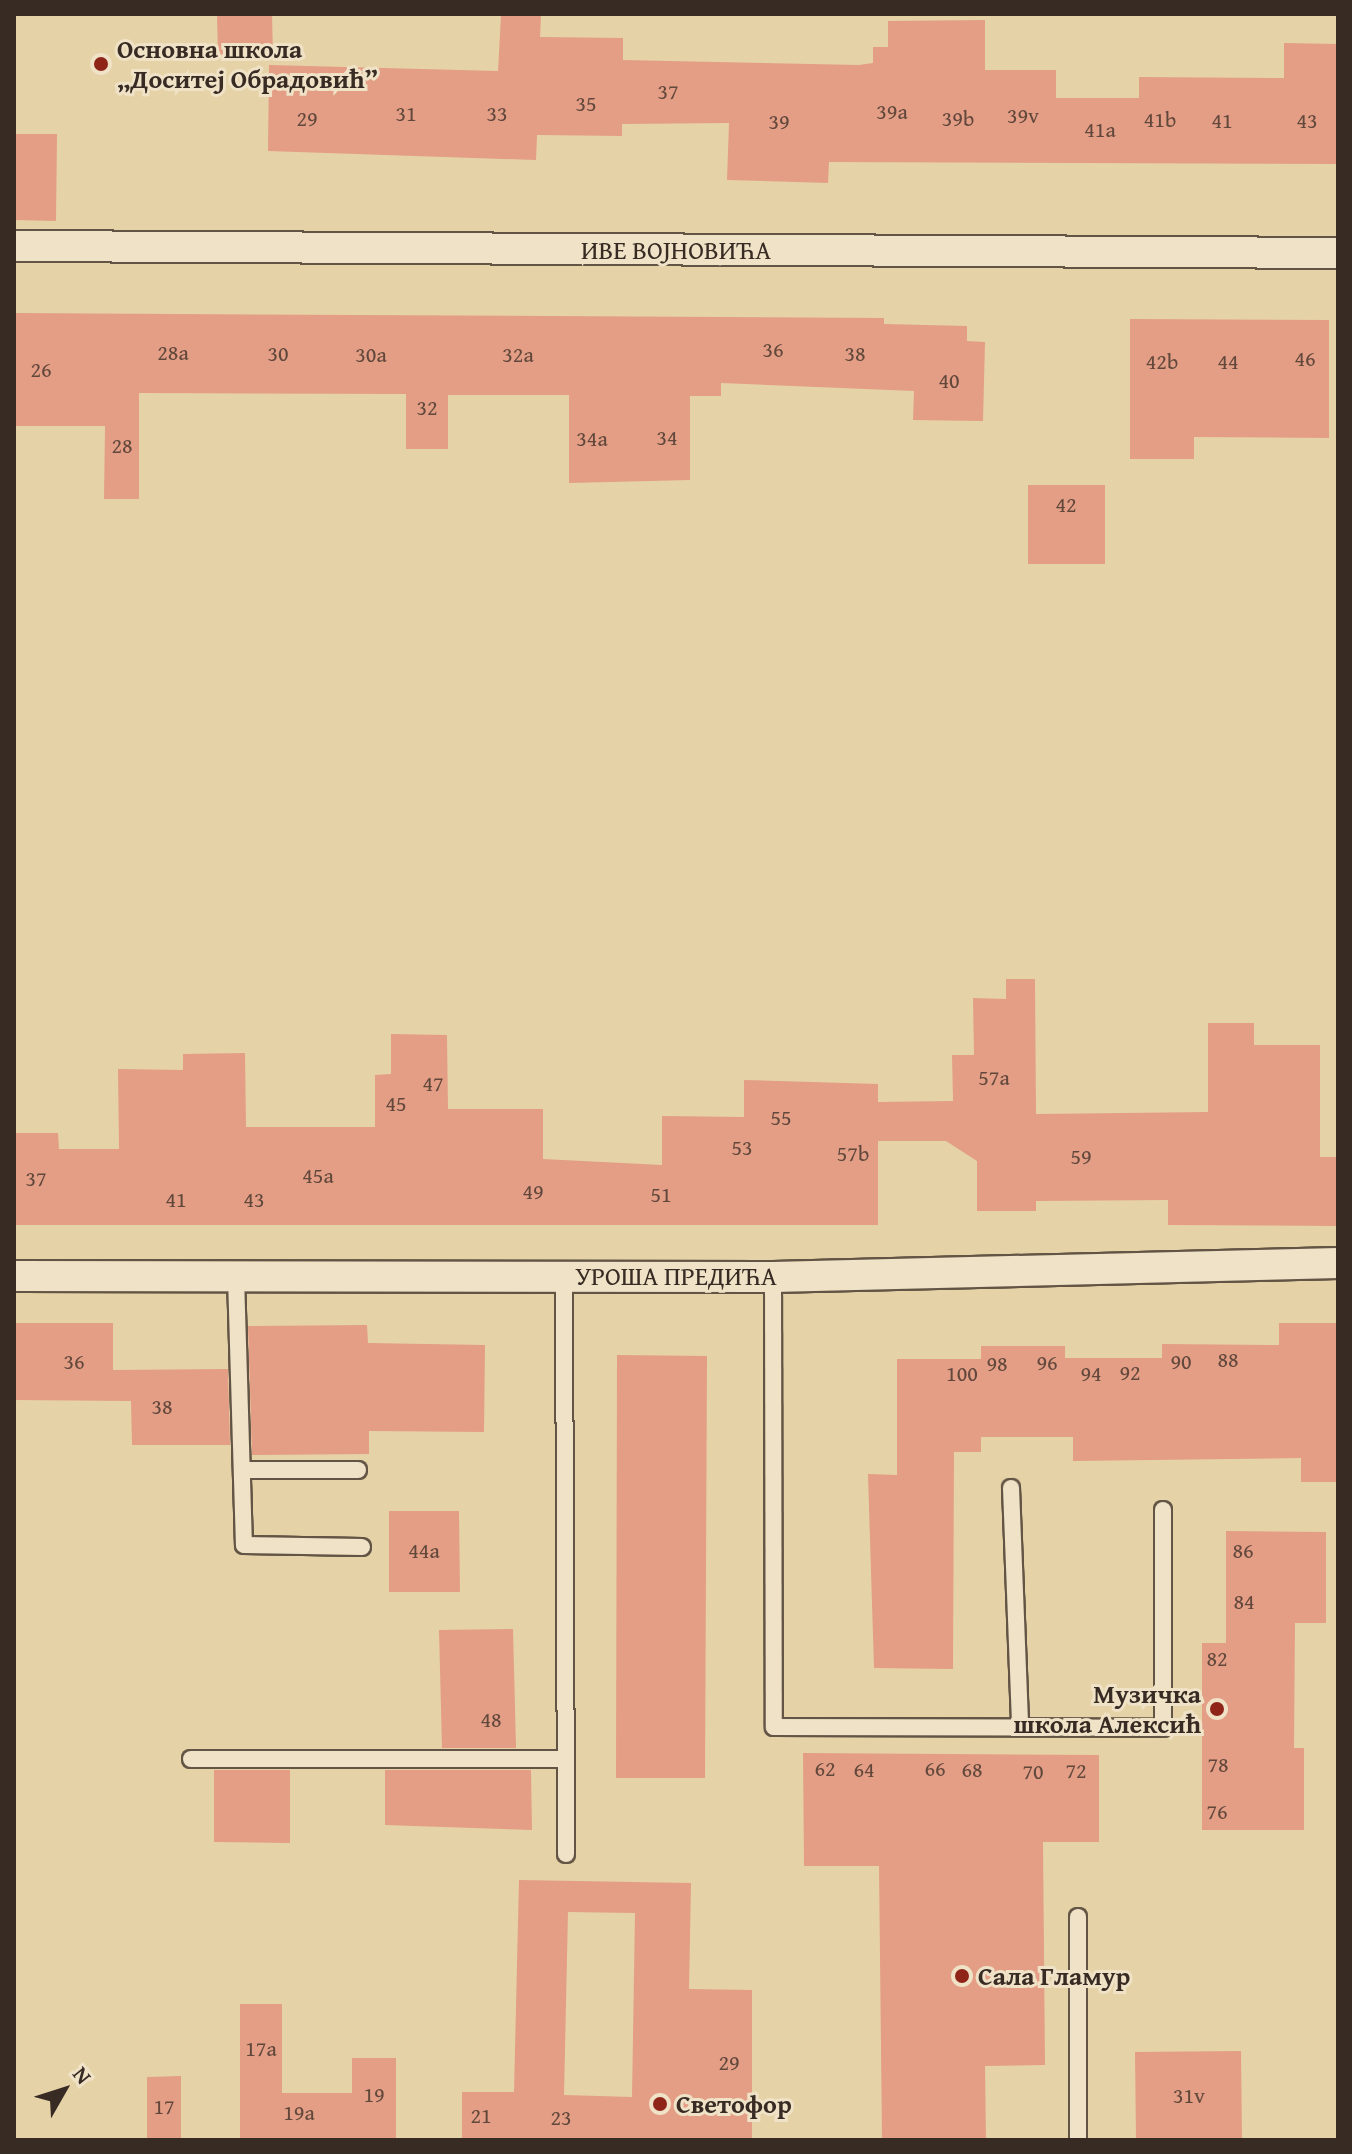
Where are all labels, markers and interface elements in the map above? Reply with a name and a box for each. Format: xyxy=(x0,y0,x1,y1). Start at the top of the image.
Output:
place label: Основна школа „Доситеј Обрадовић” xyxy=(117,33,378,94)
marker: Основна школа „Доситеј Обрадовић” xyxy=(92,55,110,73)
house number: 37 xyxy=(657,79,679,105)
house number: 35 xyxy=(575,91,597,117)
house number: 39a xyxy=(876,99,908,125)
house number: 31 xyxy=(395,101,417,127)
house number: 33 xyxy=(486,101,508,127)
house number: 39v xyxy=(1007,103,1039,129)
house number: 29 xyxy=(296,106,318,132)
house number: 39b xyxy=(942,106,974,132)
house number: 41b xyxy=(1144,107,1176,133)
house number: 41 xyxy=(1211,108,1233,134)
house number: 43 xyxy=(1296,108,1318,134)
house number: 39 xyxy=(768,109,790,135)
house number: 41a xyxy=(1084,117,1116,143)
street label: ИВЕ ВОЈНОВИЋА xyxy=(581,234,771,266)
house number: 36 xyxy=(762,337,784,363)
house number: 28a xyxy=(157,340,189,366)
house number: 30 xyxy=(267,341,289,367)
house number: 38 xyxy=(844,341,866,367)
house number: 30a xyxy=(355,342,387,368)
house number: 32a xyxy=(502,342,534,368)
house number: 46 xyxy=(1294,346,1316,372)
house number: 42b xyxy=(1146,349,1178,375)
house number: 44 xyxy=(1217,349,1239,375)
house number: 26 xyxy=(30,357,52,383)
house number: 40 xyxy=(938,368,960,394)
house number: 32 xyxy=(416,395,438,421)
house number: 34 xyxy=(656,425,678,451)
house number: 34a xyxy=(576,426,608,452)
house number: 28 xyxy=(111,433,133,459)
house number: 42 xyxy=(1055,492,1077,518)
house number: 57a xyxy=(978,1065,1010,1091)
house number: 47 xyxy=(422,1071,444,1097)
house number: 45 xyxy=(385,1091,407,1117)
house number: 55 xyxy=(770,1105,792,1131)
house number: 53 xyxy=(731,1135,753,1161)
house number: 57b xyxy=(837,1141,869,1167)
house number: 59 xyxy=(1070,1144,1092,1170)
house number: 45a xyxy=(302,1163,334,1189)
house number: 37 xyxy=(25,1166,47,1192)
house number: 49 xyxy=(522,1179,544,1205)
house number: 51 xyxy=(650,1182,672,1208)
house number: 41 xyxy=(165,1187,187,1213)
house number: 43 xyxy=(243,1187,265,1213)
street label: УРОША ПРЕДИЋА xyxy=(575,1260,777,1292)
house number: 88 xyxy=(1217,1347,1239,1373)
house number: 36 xyxy=(63,1349,85,1375)
house number: 90 xyxy=(1170,1349,1192,1375)
house number: 96 xyxy=(1036,1350,1058,1376)
house number: 98 xyxy=(986,1351,1008,1377)
house number: 92 xyxy=(1119,1360,1141,1386)
house number: 100 xyxy=(946,1361,978,1387)
house number: 94 xyxy=(1080,1361,1102,1387)
house number: 38 xyxy=(151,1394,173,1420)
house number: 44a xyxy=(408,1538,440,1564)
house number: 86 xyxy=(1232,1538,1254,1564)
house number: 84 xyxy=(1233,1589,1255,1615)
house number: 82 xyxy=(1206,1646,1228,1672)
place label: Музичка школа Алексић xyxy=(1013,1678,1201,1740)
marker: Музичка школа Алексић xyxy=(1208,1700,1226,1718)
house number: 48 xyxy=(480,1707,502,1733)
house number: 78 xyxy=(1207,1752,1229,1778)
house number: 62 xyxy=(814,1756,836,1782)
house number: 66 xyxy=(924,1756,946,1782)
house number: 64 xyxy=(853,1757,875,1783)
house number: 68 xyxy=(961,1757,983,1783)
house number: 72 xyxy=(1065,1758,1087,1784)
house number: 70 xyxy=(1022,1759,1044,1785)
house number: 76 xyxy=(1206,1799,1228,1825)
place label: Сала Гламур xyxy=(978,1960,1130,1992)
marker: Сала Гламур xyxy=(953,1967,971,1985)
house number: 17a xyxy=(245,2036,277,2062)
north arrow xyxy=(24,2050,104,2130)
house number: 29 xyxy=(718,2050,740,2076)
text: N xyxy=(66,2059,100,2091)
house number: 19 xyxy=(363,2082,385,2108)
house number: 31v xyxy=(1173,2083,1205,2109)
place label: Светофор xyxy=(676,2088,792,2120)
house number: 17 xyxy=(153,2094,175,2120)
marker: Светофор xyxy=(651,2095,669,2113)
house number: 19a xyxy=(283,2100,315,2126)
house number: 21 xyxy=(470,2103,492,2129)
house number: 23 xyxy=(550,2105,572,2131)

